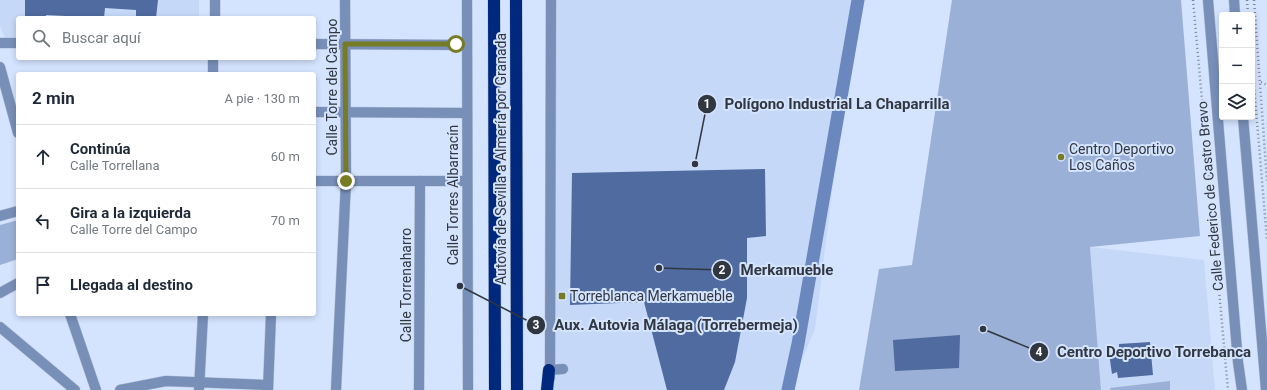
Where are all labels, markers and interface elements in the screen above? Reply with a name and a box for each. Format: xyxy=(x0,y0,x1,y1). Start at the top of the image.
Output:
map controls xyxy=(1219,12,1255,120)
button: + xyxy=(1219,12,1255,48)
search box xyxy=(16,16,316,60)
street label: Calle Torre del Campo xyxy=(324,18,340,156)
icon: search xyxy=(30,27,52,49)
text: Buscar aquí xyxy=(62,29,141,47)
street label: Autovía de Sevilla a Almería por Granada xyxy=(493,33,509,285)
route start xyxy=(447,35,465,53)
button: − xyxy=(1219,48,1255,84)
button: layers xyxy=(1219,84,1255,120)
text: 2 min xyxy=(32,88,75,108)
callout: Polígono Industrial La Chaparrilla xyxy=(697,90,958,117)
text: A pie · 130 m xyxy=(225,91,300,106)
text: Polígono Industrial La Chaparrilla xyxy=(725,95,949,113)
text: 1 xyxy=(704,97,710,111)
street label: Calle Federico de Castro Bravo xyxy=(1194,100,1226,292)
street label: Calle Torres Albarracín xyxy=(445,125,461,265)
text: Continúa xyxy=(70,140,131,158)
place label: Centro Deportivo Los Caños xyxy=(1069,141,1174,173)
icon: ahead xyxy=(32,146,54,168)
text: 60 m xyxy=(271,149,300,164)
marker: Centro Deportivo Los Caños xyxy=(1056,152,1066,162)
text: Calle Torrellana xyxy=(70,158,160,173)
route end xyxy=(337,172,355,190)
text: Gira a la izquierda xyxy=(70,204,191,222)
icon: left xyxy=(32,210,54,232)
text: 70 m xyxy=(271,213,300,228)
text: Calle Torre del Campo xyxy=(70,222,197,237)
street label: Calle Torrenaharro xyxy=(398,228,414,342)
callout: Merkamueble xyxy=(712,257,841,284)
text: Merkamueble xyxy=(741,261,833,279)
text: 2 xyxy=(719,263,726,277)
icon: arrive xyxy=(32,274,54,296)
text: Llegada al destino xyxy=(70,276,193,294)
place label: Torreblanca Merkamueble xyxy=(570,288,733,304)
marker: Torreblanca Merkamueble xyxy=(557,291,567,301)
callout: Aux. Autovia Málaga (Torrebermeja) xyxy=(526,311,806,338)
text: Aux. Autovia Málaga (Torrebermeja) xyxy=(554,316,798,334)
text: 3 xyxy=(533,318,540,332)
callout: Centro Deportivo Torrebanca xyxy=(1029,338,1259,365)
text: Centro Deportivo Torrebanca xyxy=(1057,343,1251,361)
text: 4 xyxy=(1036,345,1043,359)

